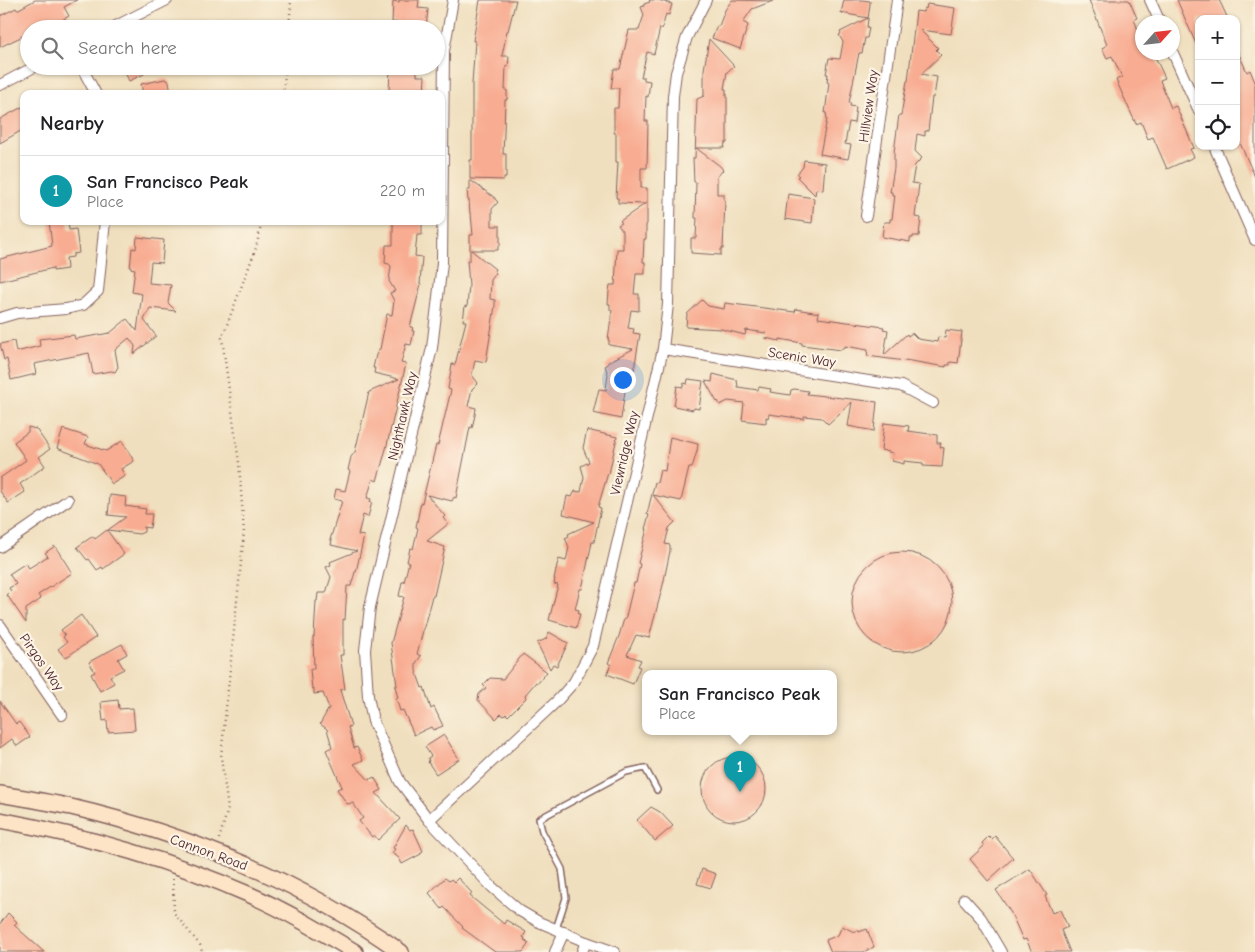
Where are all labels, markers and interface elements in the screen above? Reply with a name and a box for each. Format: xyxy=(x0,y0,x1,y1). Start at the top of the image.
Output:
north arrow xyxy=(1135,15,1180,60)
map controls xyxy=(1195,15,1240,150)
button: + xyxy=(1195,15,1240,60)
search box xyxy=(20,20,445,75)
icon: search xyxy=(38,34,66,62)
text: Search here xyxy=(78,37,177,59)
button: − xyxy=(1195,60,1240,105)
street label: Hillview Way xyxy=(855,68,882,143)
button: locate xyxy=(1195,105,1240,150)
text: Nearby xyxy=(40,111,104,135)
text: San Francisco Peak xyxy=(87,171,248,193)
text: 1 xyxy=(53,182,59,200)
text: 220 m xyxy=(380,182,425,200)
text: Place xyxy=(87,193,123,211)
street label: Scenic Way xyxy=(767,344,838,371)
your location xyxy=(610,367,636,393)
street label: Nighthawk Way xyxy=(384,369,421,462)
street label: Viewridge Way xyxy=(607,409,643,497)
street label: Pirgos Way xyxy=(16,630,68,695)
popup xyxy=(642,670,837,735)
text: San Francisco Peak xyxy=(659,683,820,705)
text: Place xyxy=(659,705,695,723)
pin: 1 xyxy=(724,751,756,792)
street label: Cannon Road xyxy=(168,831,250,874)

